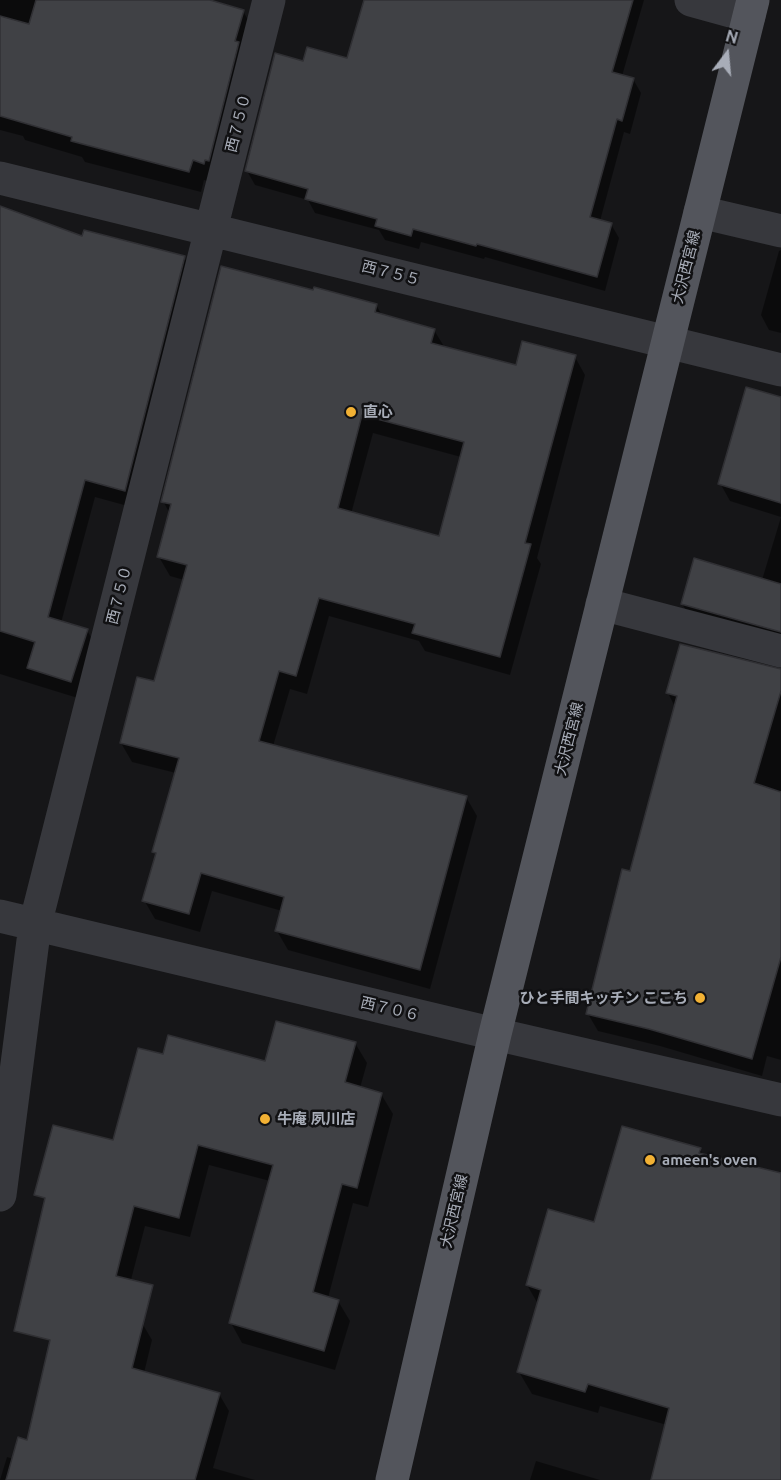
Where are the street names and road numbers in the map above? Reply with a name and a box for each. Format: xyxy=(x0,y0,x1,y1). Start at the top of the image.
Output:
street label: 西７５０ xyxy=(222,92,254,154)
street label: 大沢西宮線 xyxy=(668,228,704,306)
street label: 西７５５ xyxy=(360,257,422,289)
street label: 西７５０ xyxy=(103,564,135,626)
street label: 大沢西宮線 xyxy=(551,700,587,778)
street label: 西７０６ xyxy=(359,993,421,1025)
street label: 大沢西宮線 xyxy=(437,1172,471,1250)

